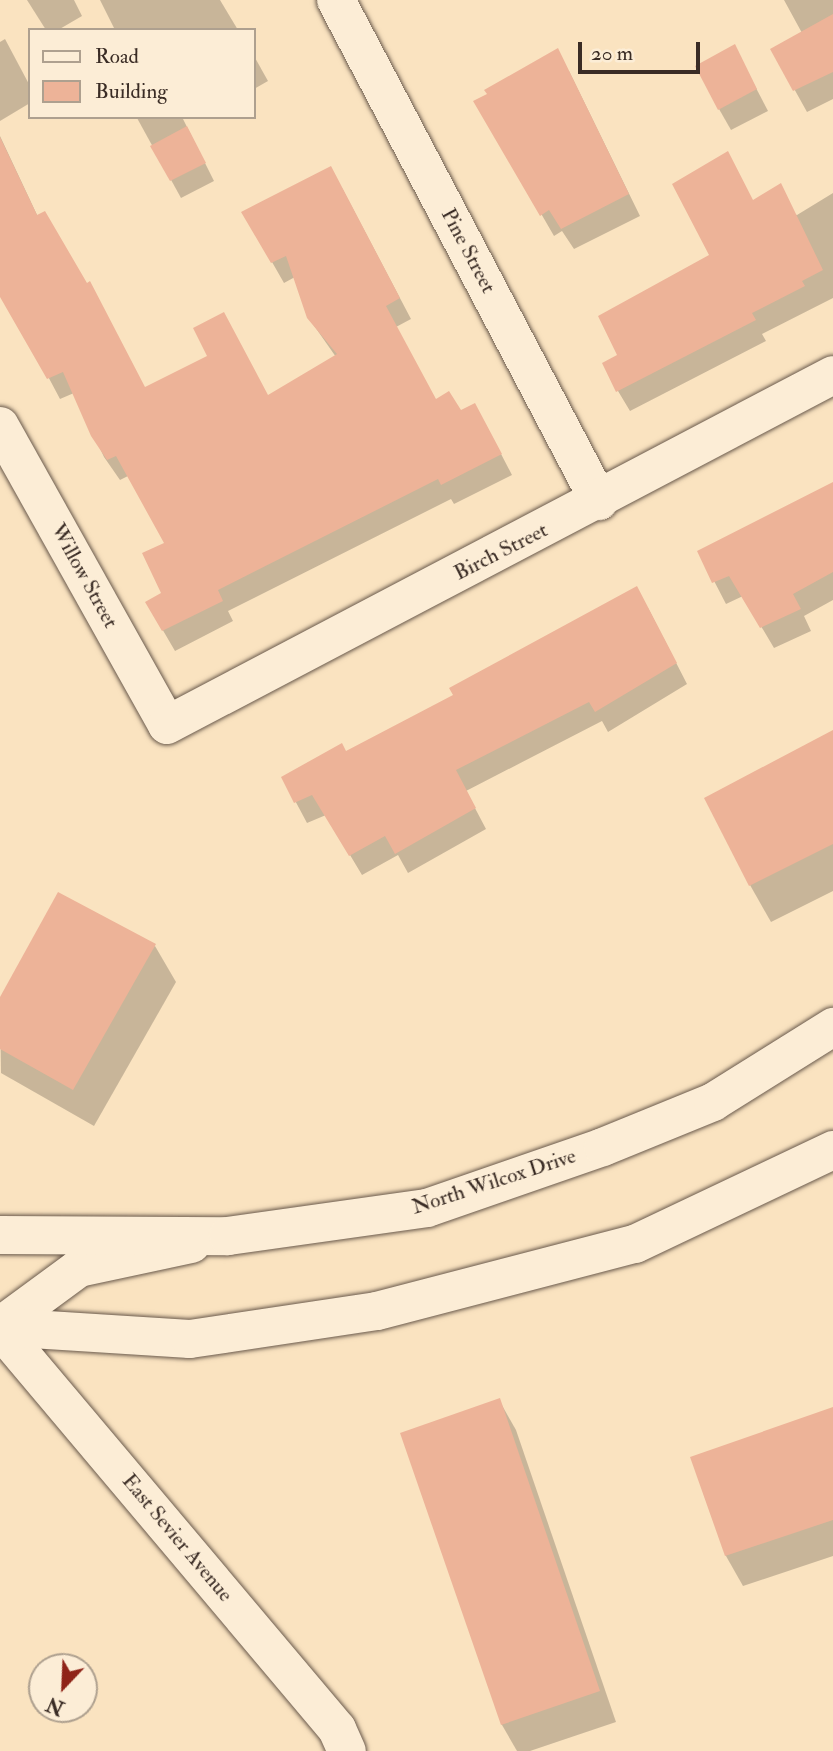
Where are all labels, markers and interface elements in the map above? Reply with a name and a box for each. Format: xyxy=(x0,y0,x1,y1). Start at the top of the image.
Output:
legend xyxy=(28,28,256,119)
scale bar xyxy=(581,28,704,72)
text: 20 m xyxy=(591,40,633,67)
text: Road xyxy=(95,43,139,70)
text: Building xyxy=(95,78,168,105)
street label: Pine Street xyxy=(435,204,501,298)
street label: Birch Street xyxy=(450,518,552,586)
street label: Willow Street xyxy=(45,519,123,633)
street label: North Wilcox Drive xyxy=(409,1144,579,1220)
street label: East Sevier Avenue xyxy=(116,1469,238,1607)
north arrow xyxy=(28,1653,98,1723)
text: N xyxy=(43,1691,68,1720)

